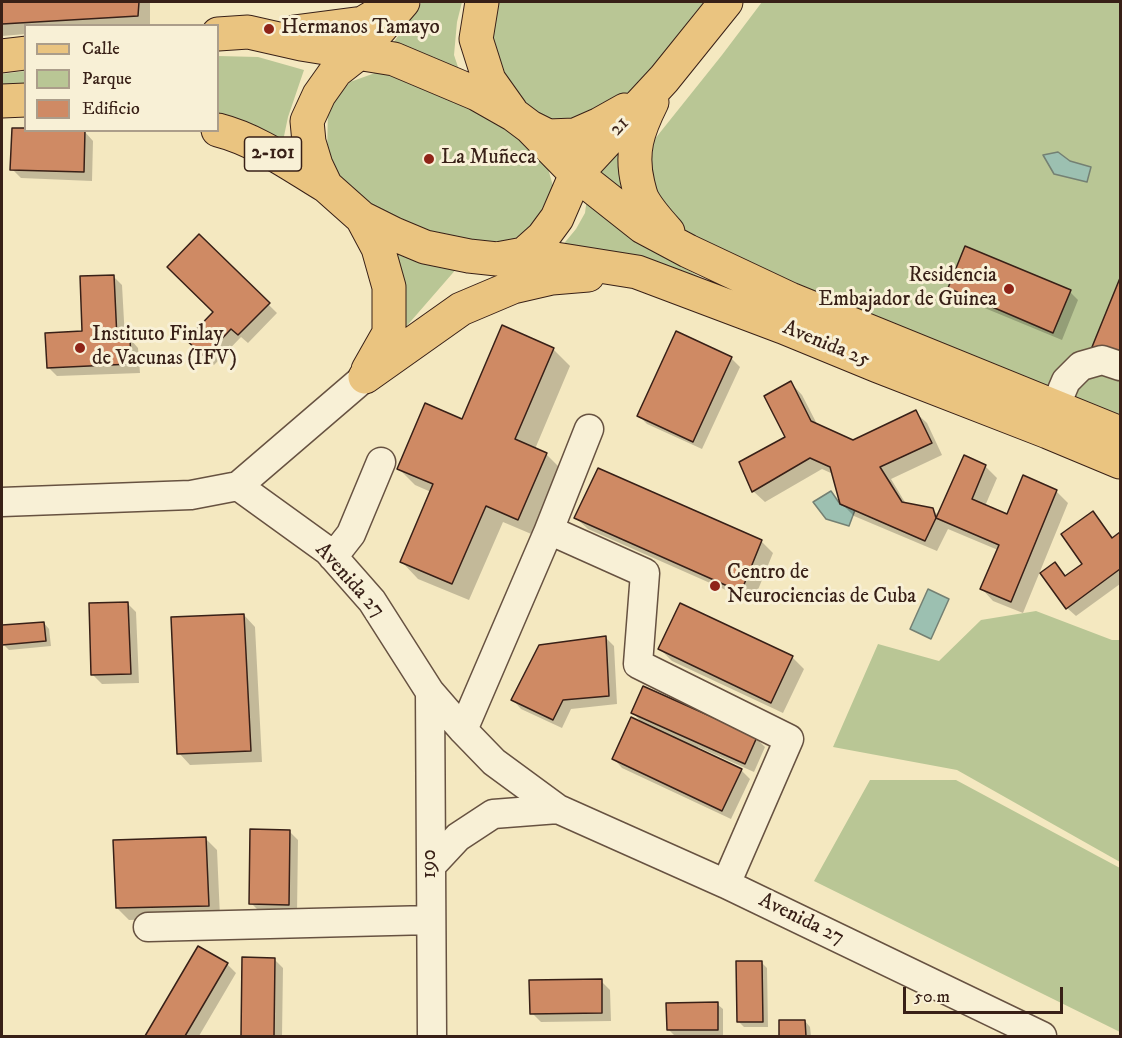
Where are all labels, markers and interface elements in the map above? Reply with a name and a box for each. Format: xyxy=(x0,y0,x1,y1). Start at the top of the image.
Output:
place label: Hermanos Tamayo xyxy=(281,16,440,42)
marker: Hermanos Tamayo xyxy=(262,22,276,36)
legend xyxy=(24,24,219,132)
text: Calle xyxy=(82,38,120,60)
text: Parque xyxy=(82,68,132,90)
text: Edificio xyxy=(82,98,140,120)
street label: 21 xyxy=(605,112,635,142)
road number: 2-101 xyxy=(244,137,302,171)
place label: La Muñeca xyxy=(441,146,536,172)
marker: La Muñeca xyxy=(422,152,436,166)
place label: Residencia Embajador de Guinea xyxy=(818,264,997,314)
marker: Residencia Embajador de Guinea xyxy=(1002,282,1016,296)
street label: Avenida 25 xyxy=(779,316,873,374)
place label: Instituto Finlay de Vacunas (IFV) xyxy=(92,323,237,373)
marker: Instituto Finlay de Vacunas (IFV) xyxy=(73,341,87,355)
street label: Avenida 27 xyxy=(309,538,389,624)
place label: Centro de Neurociencias de Cuba xyxy=(727,561,916,611)
marker: Centro de Neurociencias de Cuba xyxy=(708,579,722,593)
street label: 190 xyxy=(418,849,444,879)
street label: Avenida 27 xyxy=(754,889,848,951)
scale bar xyxy=(906,975,1066,1013)
text: 50 m xyxy=(914,986,950,1008)

